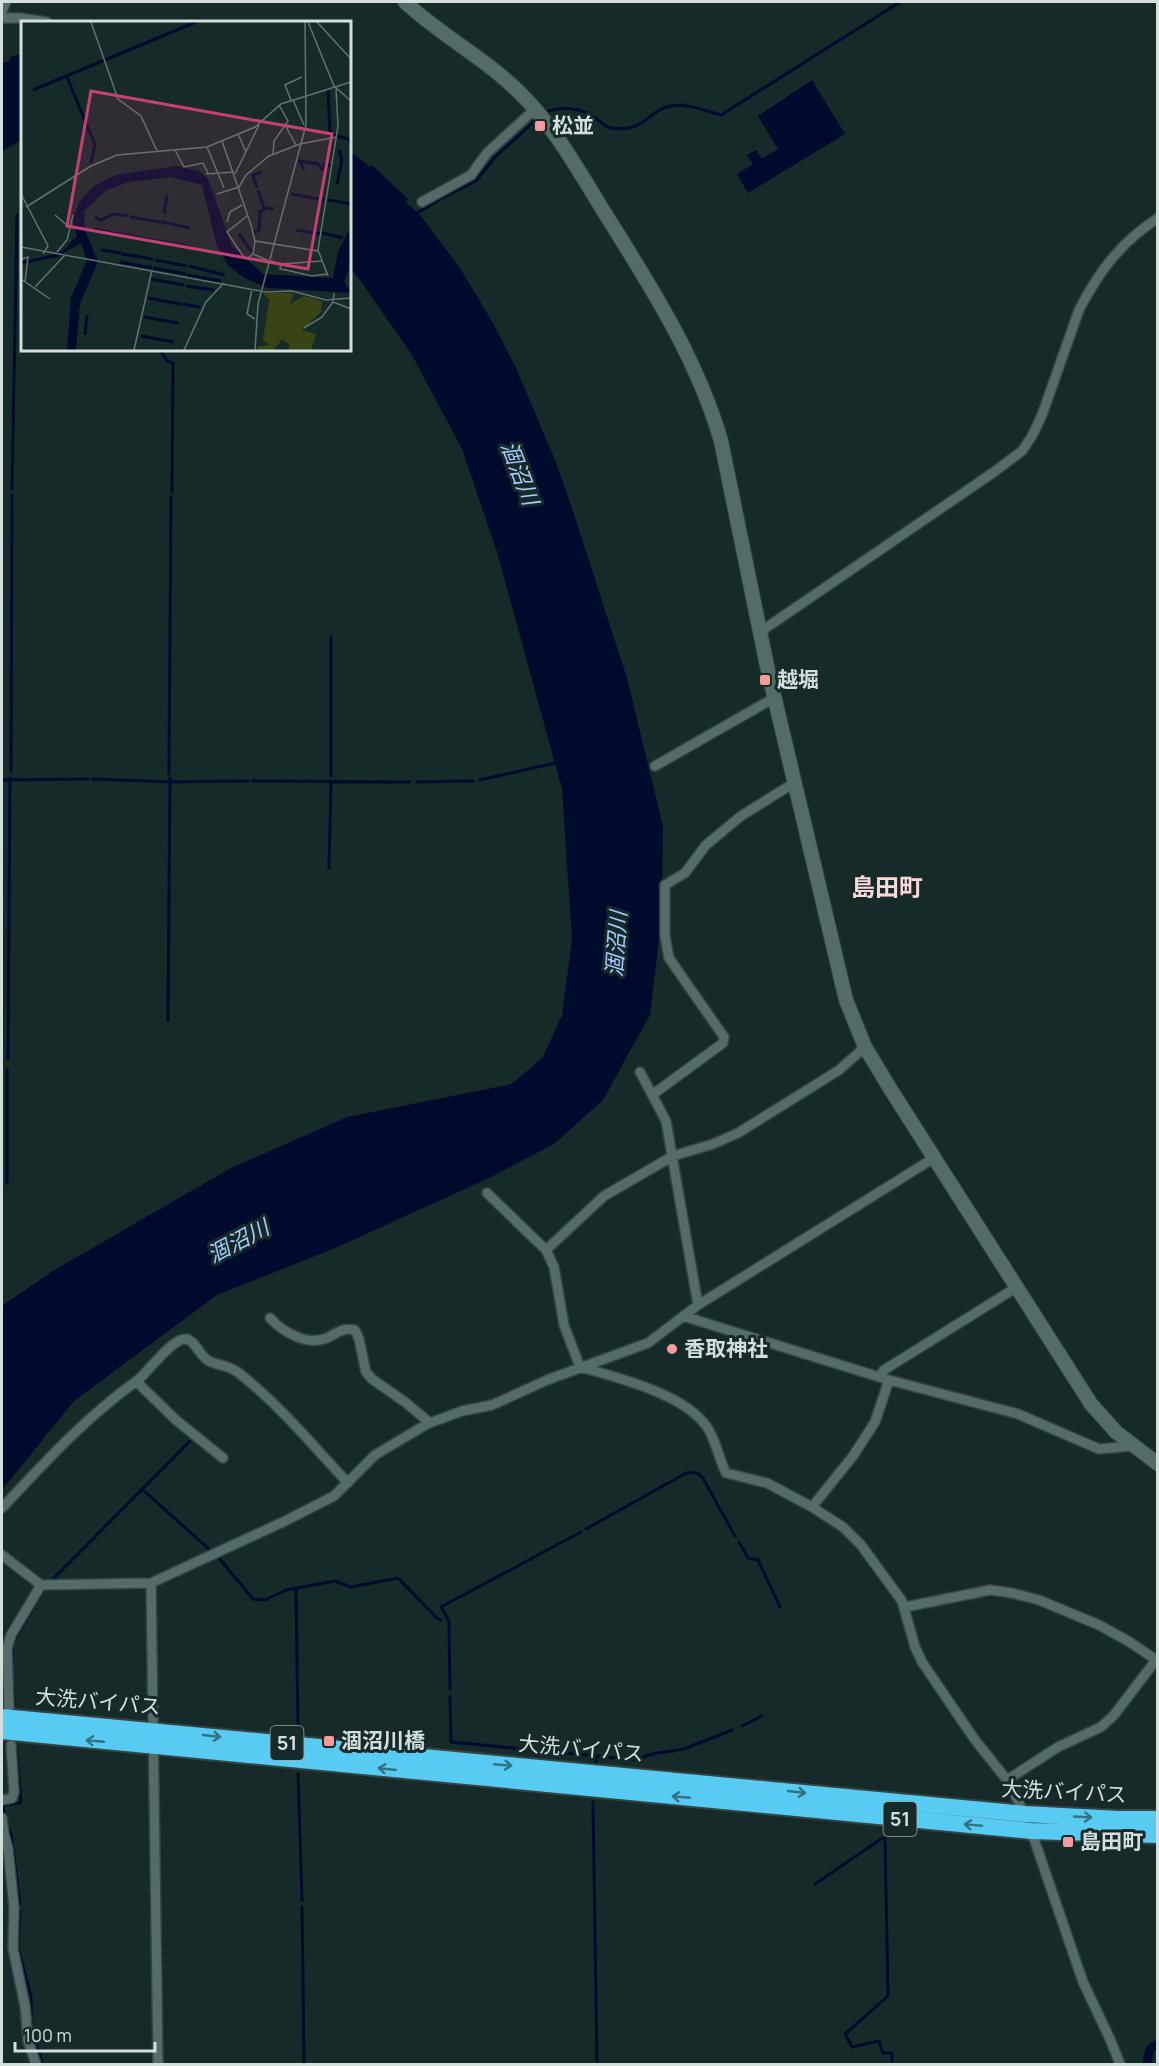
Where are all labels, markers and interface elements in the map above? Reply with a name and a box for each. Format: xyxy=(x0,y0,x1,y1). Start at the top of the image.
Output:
inset map xyxy=(21,21,351,351)
place label: 松並 xyxy=(552,111,594,139)
marker: 松並 xyxy=(533,119,547,133)
water label: 涸沼川 xyxy=(494,437,547,511)
place label: 越堀 xyxy=(777,665,819,693)
marker: 越堀 xyxy=(758,673,772,687)
district label: 島田町 xyxy=(851,870,923,903)
water label: 涸沼川 xyxy=(599,908,633,978)
water label: 涸沼川 xyxy=(202,1211,276,1270)
place label: 香取神社 xyxy=(684,1334,768,1362)
marker: 香取神社 xyxy=(665,1342,679,1356)
street label: 大洗バイパス xyxy=(34,1682,162,1720)
road number: 51 xyxy=(270,1726,304,1760)
place label: 涸沼川橋 xyxy=(341,1726,425,1754)
street label: 大洗バイパス xyxy=(517,1729,645,1767)
one-way arrow xyxy=(201,1731,221,1742)
marker: 涸沼川橋 xyxy=(322,1734,336,1748)
one-way arrow xyxy=(86,1735,106,1746)
one-way arrow xyxy=(493,1760,513,1771)
one-way arrow xyxy=(377,1763,397,1774)
street label: 大洗バイパス xyxy=(1001,1774,1127,1808)
one-way arrow xyxy=(786,1787,806,1798)
one-way arrow xyxy=(671,1791,691,1802)
road number: 51 xyxy=(884,1802,916,1836)
one-way arrow xyxy=(1073,1812,1093,1823)
one-way arrow xyxy=(964,1819,984,1830)
place label: 島田町 xyxy=(1080,1827,1143,1855)
marker: 島田町 xyxy=(1061,1835,1075,1849)
scale bar xyxy=(15,2015,154,2053)
text: 100 m xyxy=(24,2023,72,2047)

